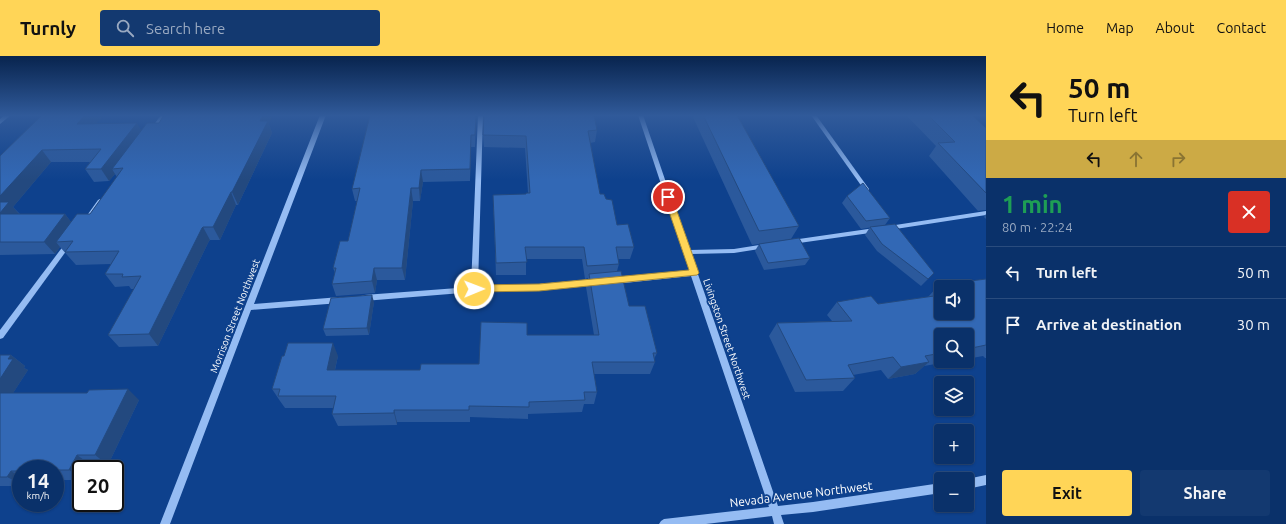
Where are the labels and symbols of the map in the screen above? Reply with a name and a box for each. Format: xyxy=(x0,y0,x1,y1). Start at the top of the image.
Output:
pin xyxy=(651,180,685,214)
street label: Morrison Street Northwest xyxy=(208,258,262,374)
position arrow xyxy=(453,268,495,310)
street label: Livingston Street Northwest xyxy=(701,277,753,401)
speed limit sign: 20 xyxy=(72,460,124,512)
street label: Nevada Avenue Northwest xyxy=(729,479,873,509)

